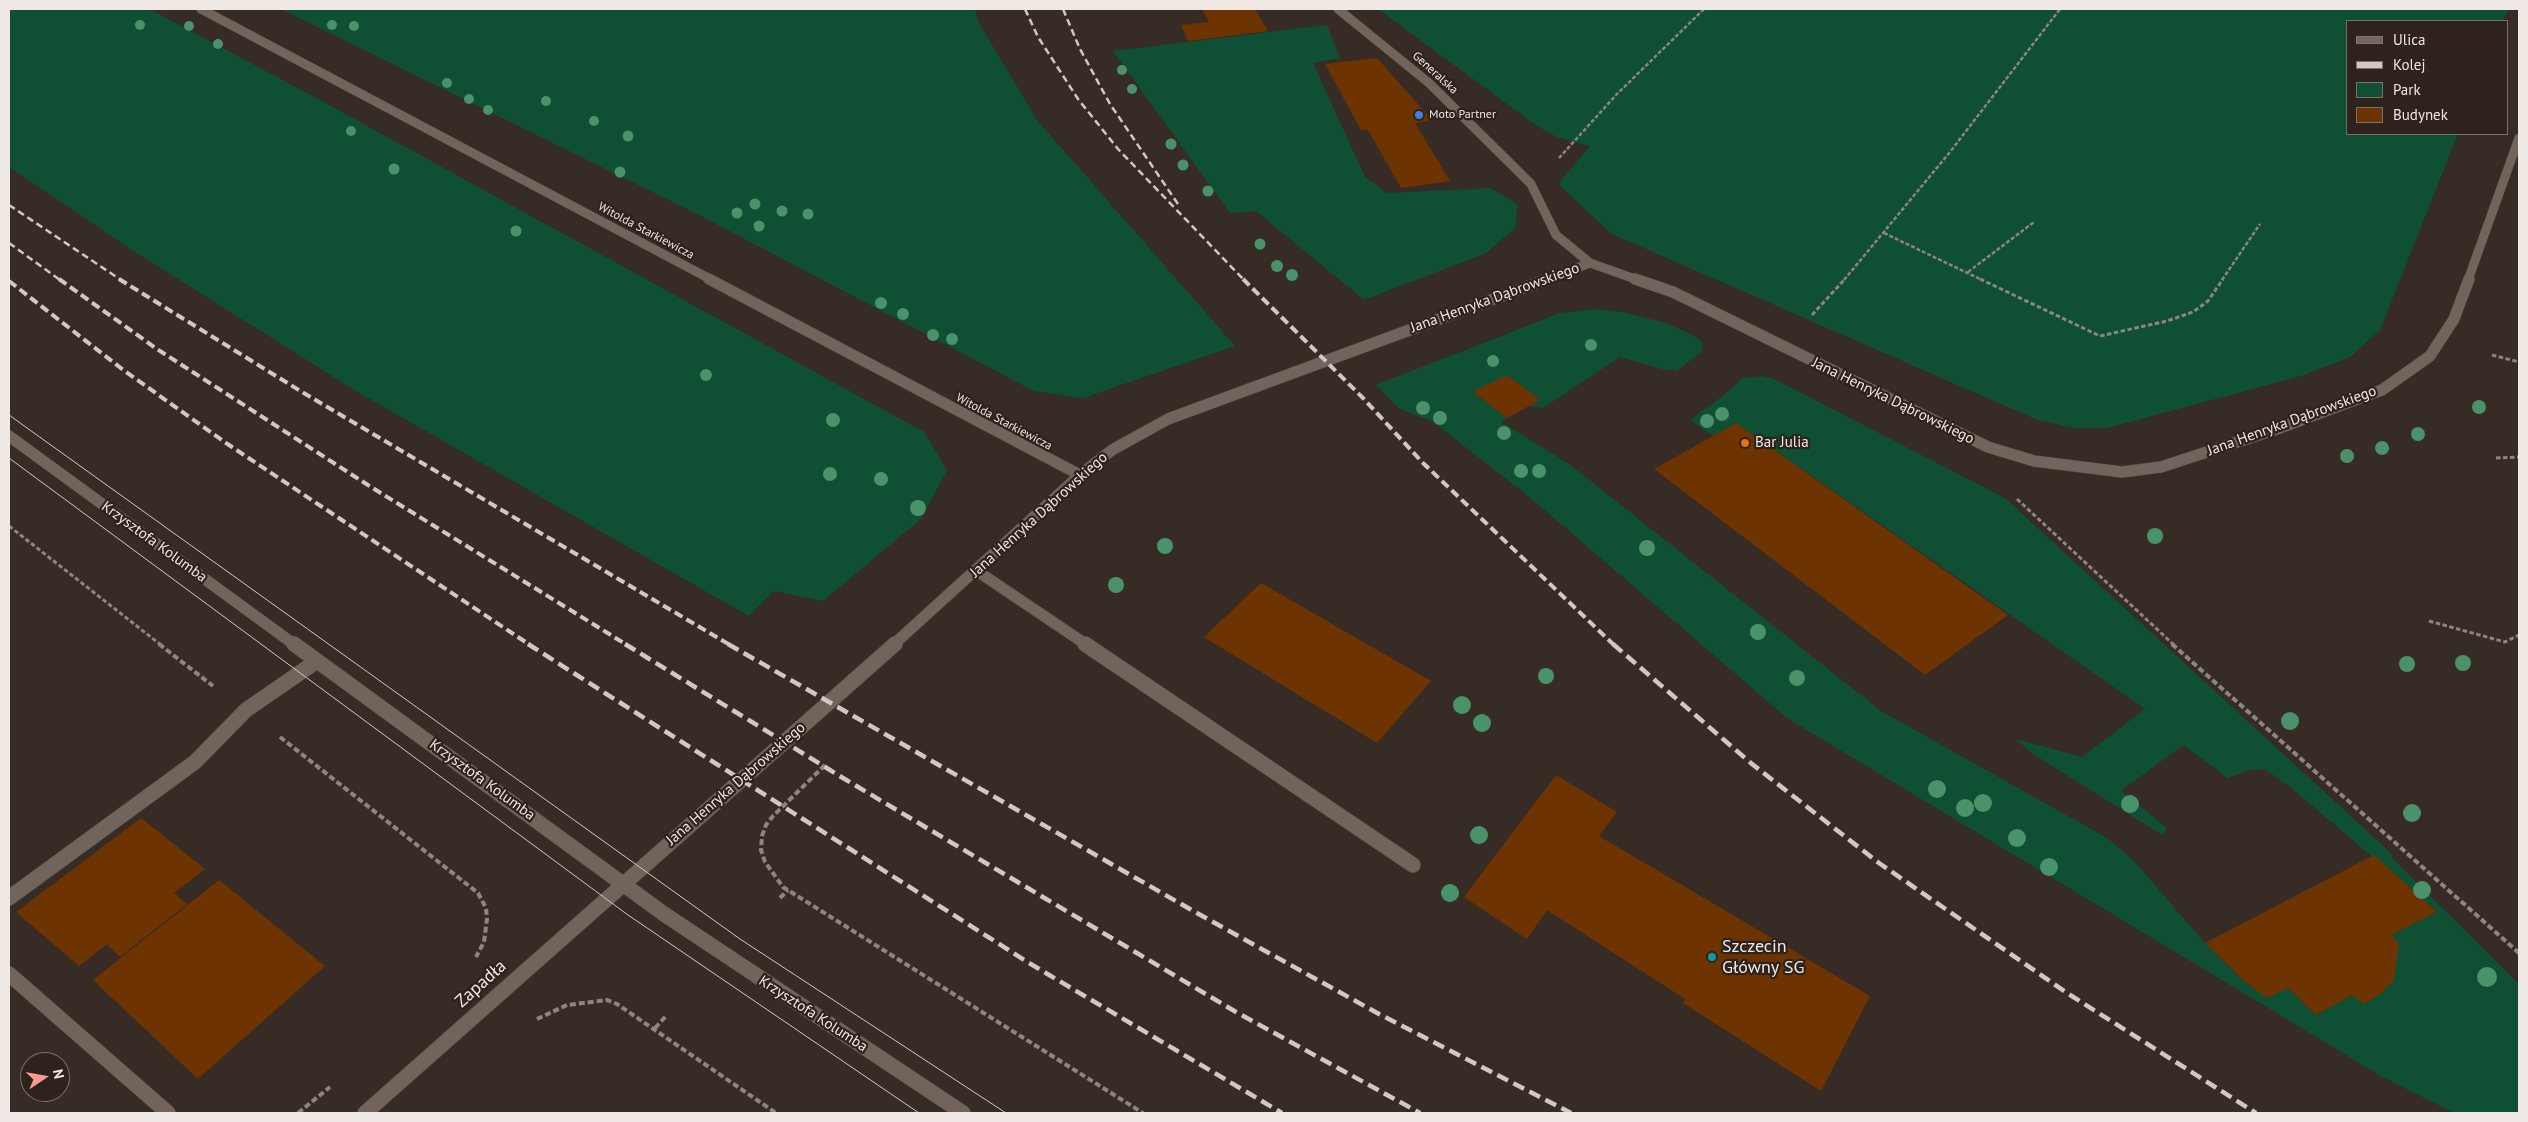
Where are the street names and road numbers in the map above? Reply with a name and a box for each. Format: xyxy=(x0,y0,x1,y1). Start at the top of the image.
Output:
street label: Generalska xyxy=(1409,49,1461,97)
street label: Witolda Starkiewicza xyxy=(596,200,696,262)
street label: Jana Henryka Dąbrowskiego xyxy=(1408,259,1582,337)
street label: Jana Henryka Dąbrowskiego xyxy=(1809,354,1977,448)
street label: Jana Henryka Dąbrowskiego xyxy=(2205,382,2379,460)
street label: Witolda Starkiewicza xyxy=(954,391,1054,453)
street label: Jana Henryka Dąbrowskiego xyxy=(967,449,1111,581)
street label: Krzysztofa Kolumba xyxy=(98,498,210,586)
street label: Jana Henryka Dąbrowskiego xyxy=(663,719,809,849)
street label: Krzysztofa Kolumba xyxy=(426,736,538,824)
street label: Zapadła xyxy=(451,956,511,1012)
street label: Krzysztofa Kolumba xyxy=(755,972,871,1056)

